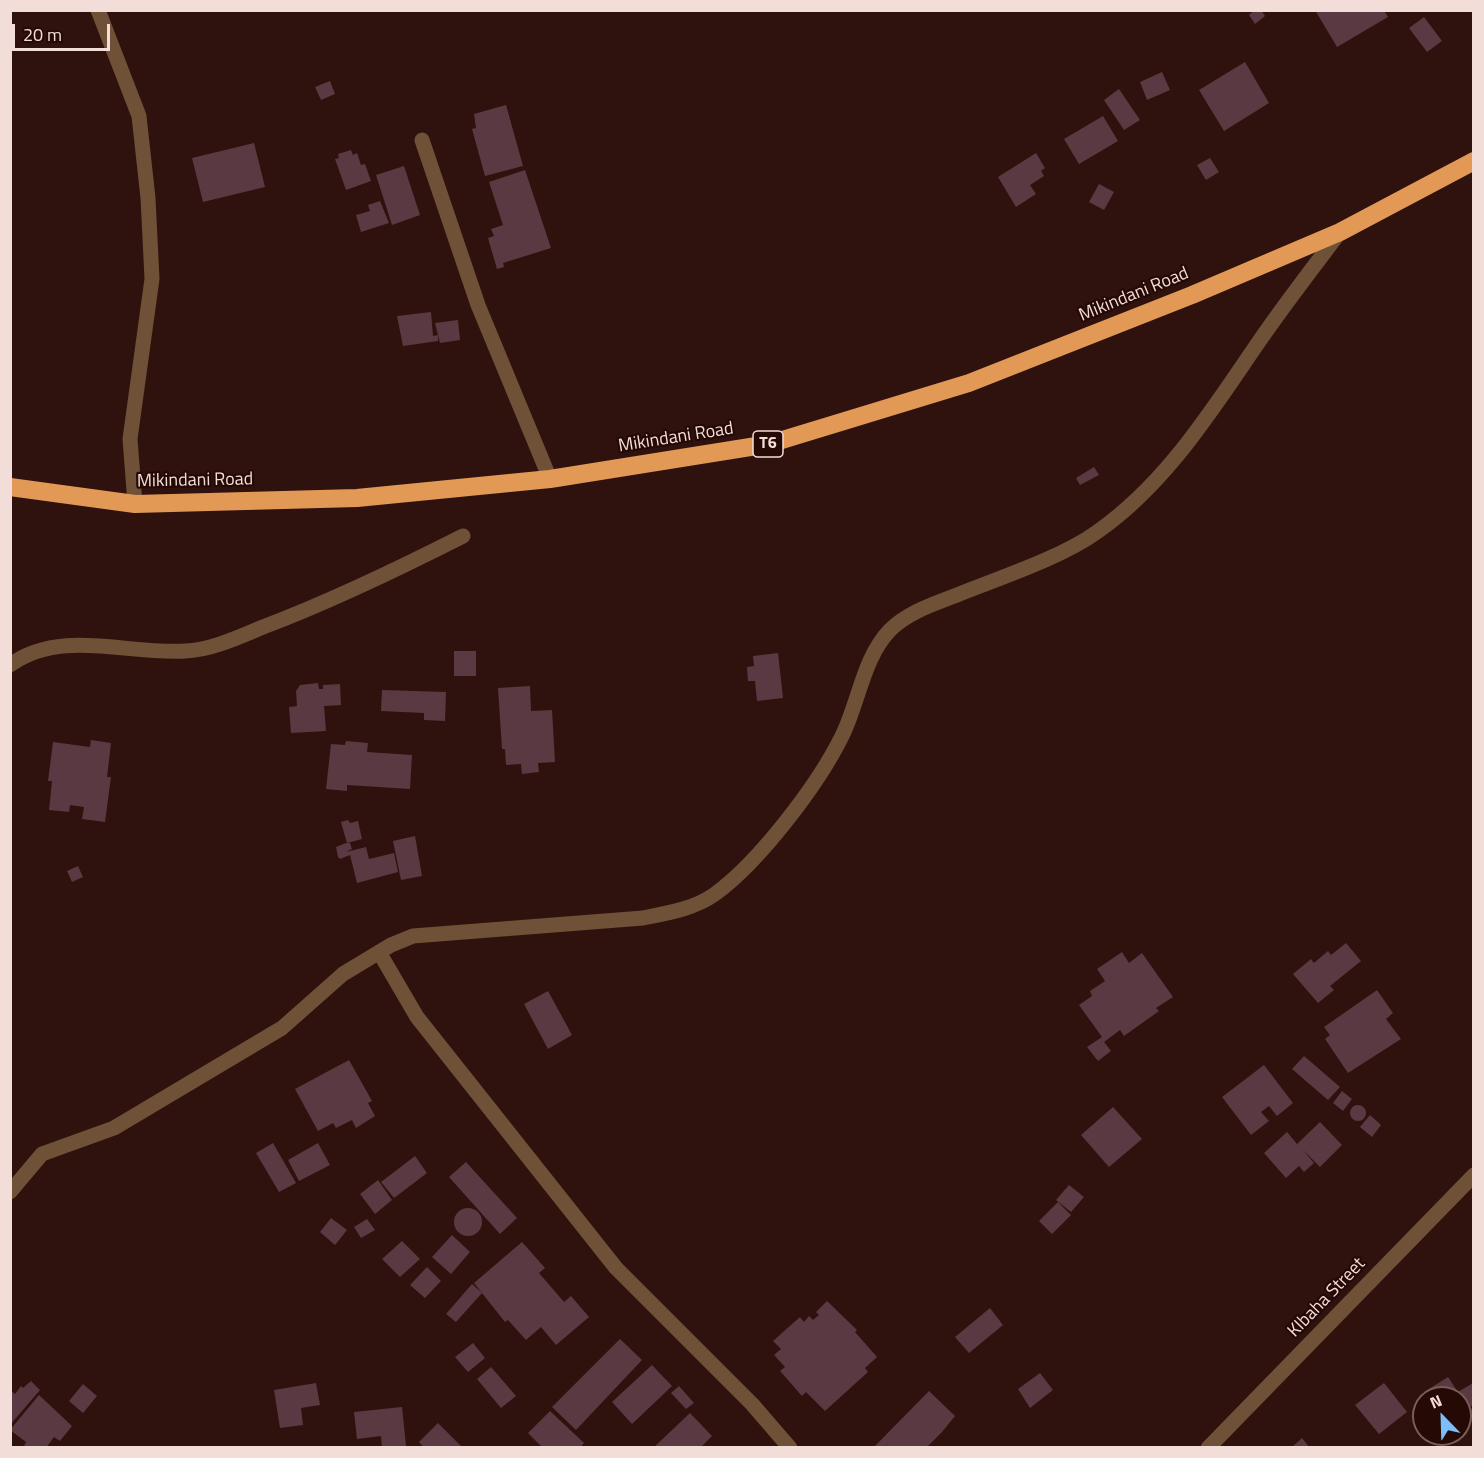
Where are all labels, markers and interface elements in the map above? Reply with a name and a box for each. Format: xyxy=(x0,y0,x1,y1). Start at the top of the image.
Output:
scale bar xyxy=(15,12,112,50)
text: 20 m xyxy=(23,21,62,48)
street label: Mikindani Road xyxy=(1076,263,1192,327)
street label: Mikindani Road xyxy=(617,418,735,458)
road number: T6 xyxy=(753,431,783,457)
street label: Mikindani Road xyxy=(137,469,253,493)
street label: KIbaha Street xyxy=(1284,1254,1370,1342)
north arrow xyxy=(1412,1386,1472,1446)
text: N xyxy=(1426,1388,1446,1414)

